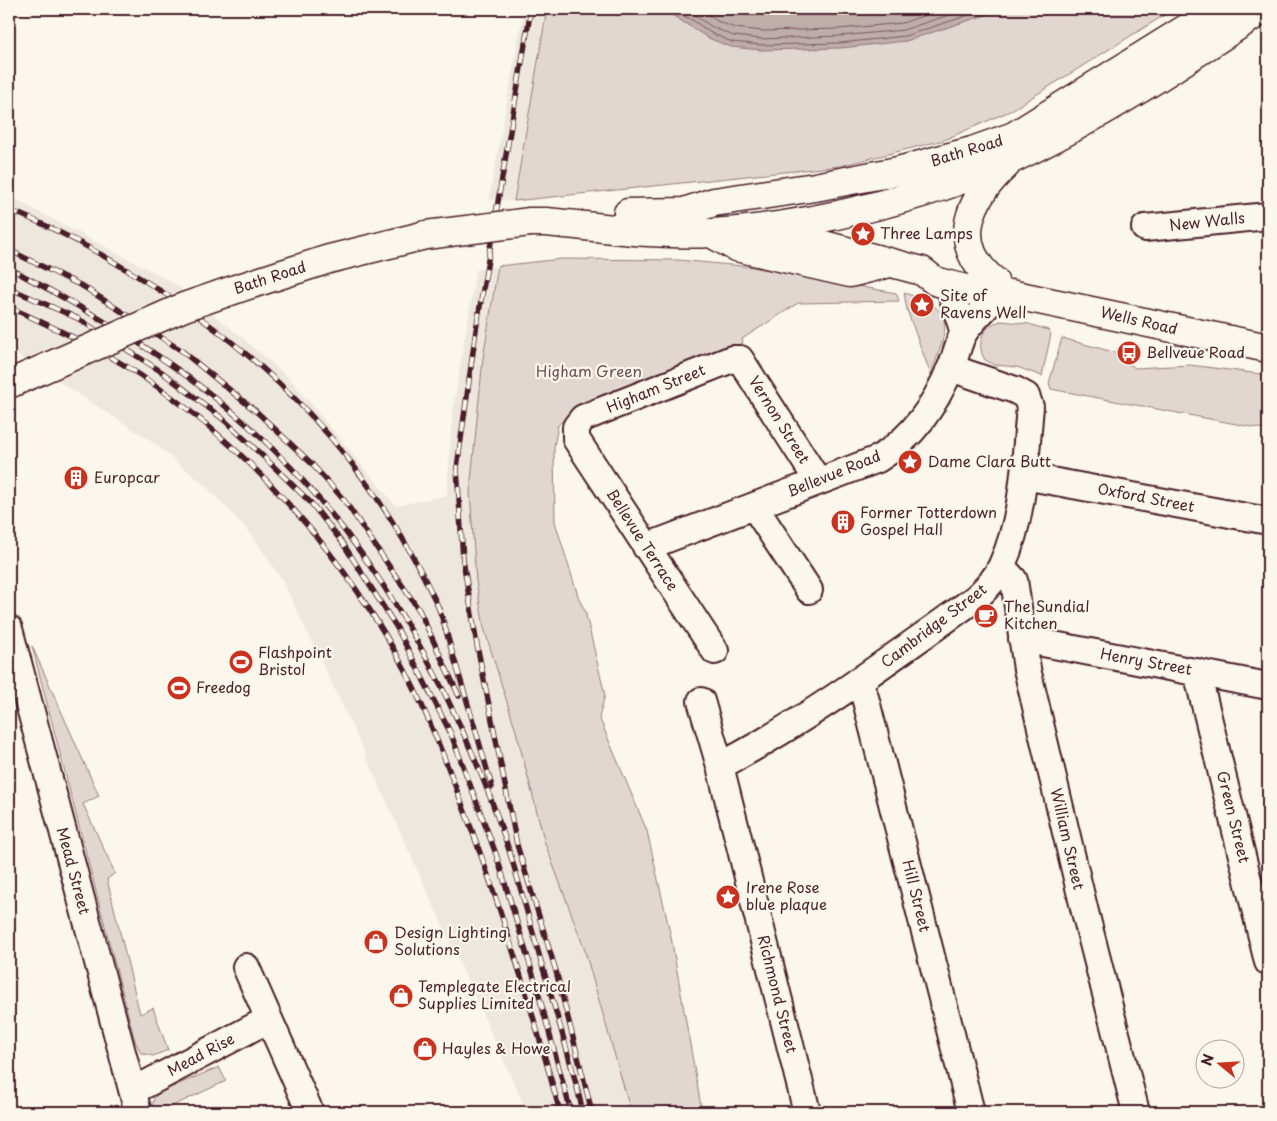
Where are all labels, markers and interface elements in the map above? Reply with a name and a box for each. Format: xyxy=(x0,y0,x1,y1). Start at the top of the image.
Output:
street label: Bath Road xyxy=(928,128,1006,171)
street label: New Walls xyxy=(1168,205,1246,236)
place icon: Three Lamps xyxy=(850,221,876,247)
place label: Three Lamps xyxy=(880,221,973,244)
street label: Bath Road xyxy=(231,254,309,299)
place label: Site of Ravens Well xyxy=(940,283,1026,323)
place icon: Site of Ravens Well xyxy=(909,292,935,318)
street label: Wells Road xyxy=(1099,300,1180,340)
bus stop icon: Bellveue Road xyxy=(1116,340,1142,366)
place label: Bellveue Road xyxy=(1146,340,1245,363)
street label: Higham Street xyxy=(603,357,708,418)
park label: Higham Green xyxy=(536,359,642,382)
street label: Vernon Street xyxy=(744,371,817,468)
street label: Bellevue Road xyxy=(783,443,884,502)
place icon: Dame Clara Butt xyxy=(897,449,923,475)
place label: Dame Clara Butt xyxy=(928,449,1051,472)
building icon: Europcar xyxy=(63,465,89,491)
place label: Europcar xyxy=(94,465,160,488)
street label: Oxford Street xyxy=(1096,476,1197,517)
street label: Bellevue Terrace xyxy=(601,483,685,595)
place label: Former Totterdown Gospel Hall xyxy=(860,500,997,540)
building icon: Former Totterdown Gospel Hall xyxy=(830,509,856,535)
street label: Cambridge Street xyxy=(875,577,991,672)
place label: The Sundial Kitchen xyxy=(1004,594,1090,634)
cafe icon: The Sundial Kitchen xyxy=(973,603,999,629)
place label: Flashpoint Bristol xyxy=(258,640,332,680)
street label: Henry Street xyxy=(1099,641,1194,680)
sports icon: Flashpoint Bristol xyxy=(228,649,254,675)
sports icon: Freedog xyxy=(166,675,192,701)
place label: Freedog xyxy=(196,675,251,698)
street label: Green Street xyxy=(1212,768,1257,865)
street label: William Street xyxy=(1046,785,1091,892)
street label: Mead Street xyxy=(52,824,97,917)
street label: Hill Street xyxy=(897,857,938,934)
place label: Irene Rose blue plaque xyxy=(746,875,827,915)
place icon: Irene Rose blue plaque xyxy=(715,884,741,910)
place label: Design Lighting Solutions xyxy=(394,920,507,960)
shop icon: Design Lighting Solutions xyxy=(363,929,389,955)
street label: Richmond Street xyxy=(753,932,804,1055)
place label: Templegate Electrical Supplies Limited xyxy=(418,974,571,1014)
shop icon: Templegate Electrical Supplies Limited xyxy=(388,983,414,1009)
street label: Mead Rise xyxy=(163,1026,238,1081)
shop icon: Hayles & Howe xyxy=(412,1036,438,1062)
place label: Hayles & Howe xyxy=(442,1036,550,1059)
north arrow xyxy=(1194,1038,1244,1088)
text: N xyxy=(1195,1051,1219,1068)

